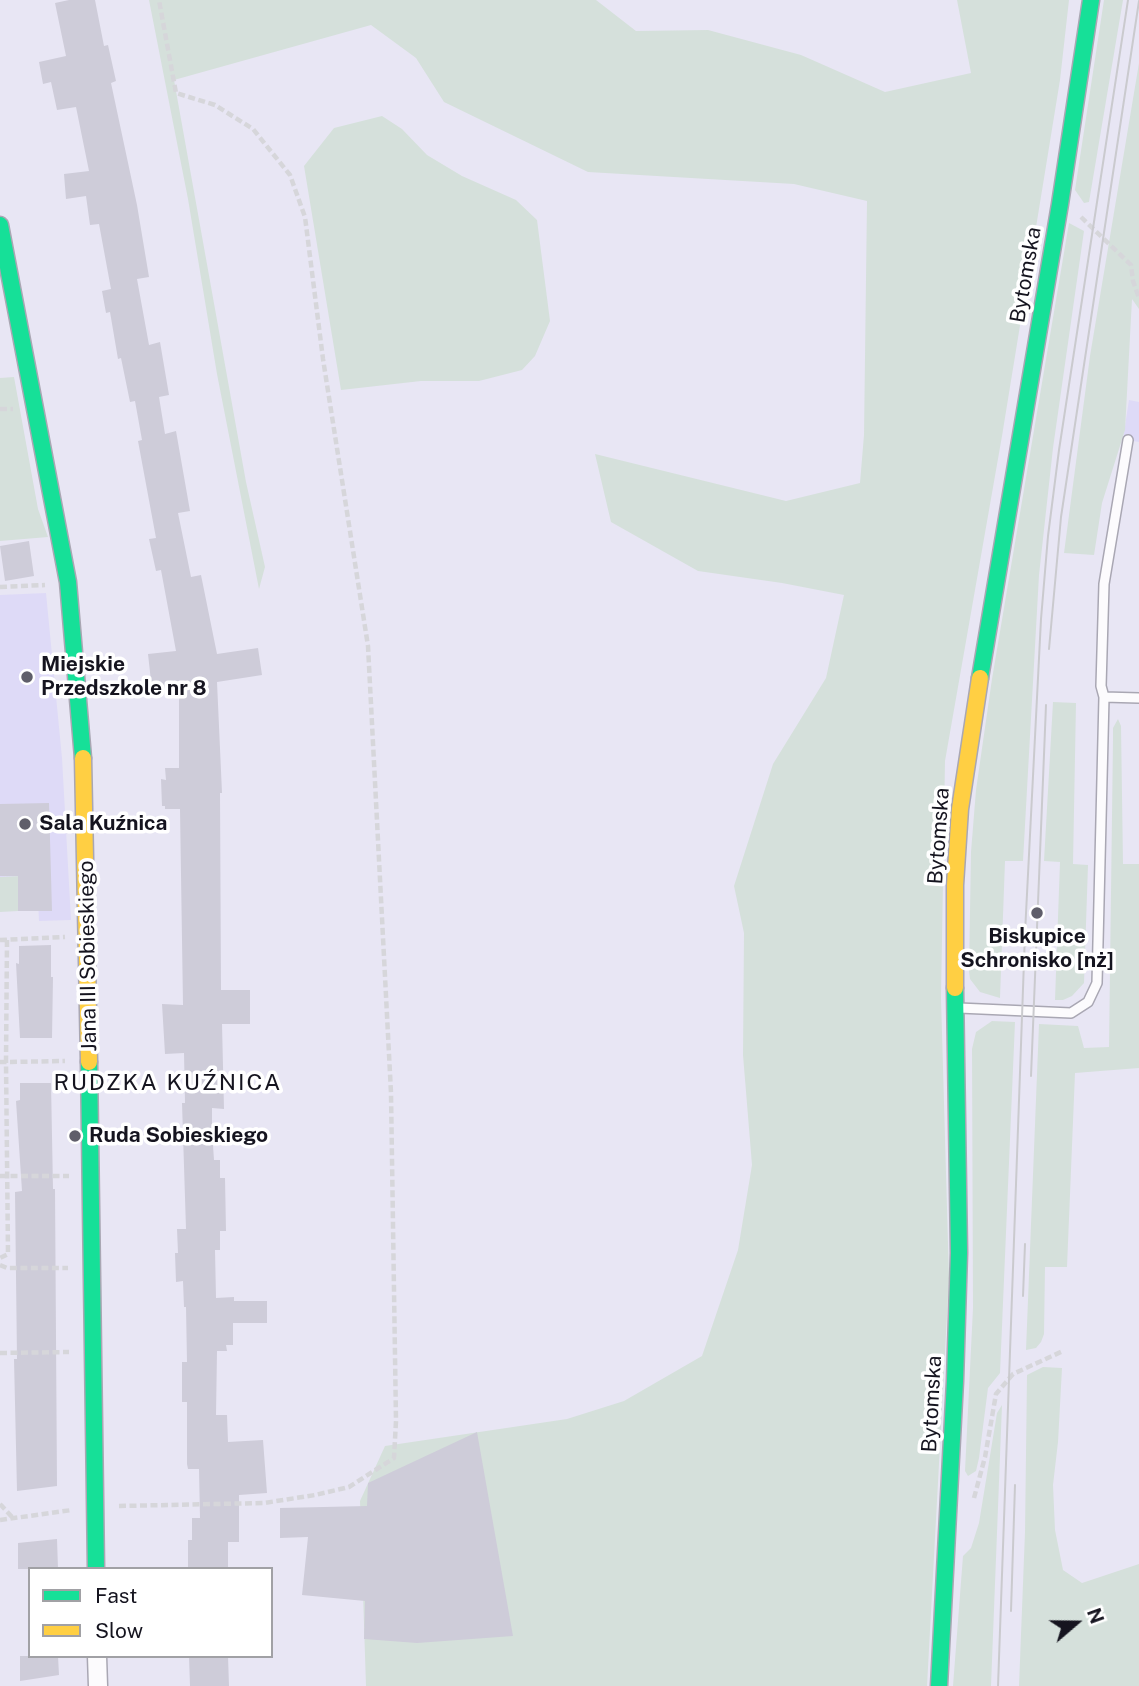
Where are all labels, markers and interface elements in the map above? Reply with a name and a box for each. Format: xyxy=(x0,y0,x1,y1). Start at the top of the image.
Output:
street label: Bytomska xyxy=(1005,225,1047,325)
place label: Miejskie Przedszkole nr 8 xyxy=(41,652,207,702)
marker: Miejskie Przedszkole nr 8 xyxy=(19,669,35,685)
street label: Bytomska xyxy=(923,787,955,885)
place label: Sala Kuźnica xyxy=(39,811,167,837)
marker: Sala Kuźnica xyxy=(17,816,33,832)
street label: Jana III Sobieskiego xyxy=(74,860,102,1052)
marker: Biskupice Schronisko [nż] xyxy=(1029,905,1045,921)
place label: Biskupice Schronisko [nż] xyxy=(960,924,1114,974)
district label: RUDZKA KUŹNICA xyxy=(55,1069,281,1097)
place label: Ruda Sobieskiego xyxy=(89,1123,268,1149)
marker: Ruda Sobieskiego xyxy=(67,1128,83,1144)
street label: Bytomska xyxy=(917,1355,947,1453)
legend xyxy=(28,1567,273,1658)
text: Fast xyxy=(95,1583,137,1608)
north arrow xyxy=(1041,1588,1111,1658)
text: N xyxy=(1083,1605,1109,1627)
text: Slow xyxy=(95,1618,143,1643)

